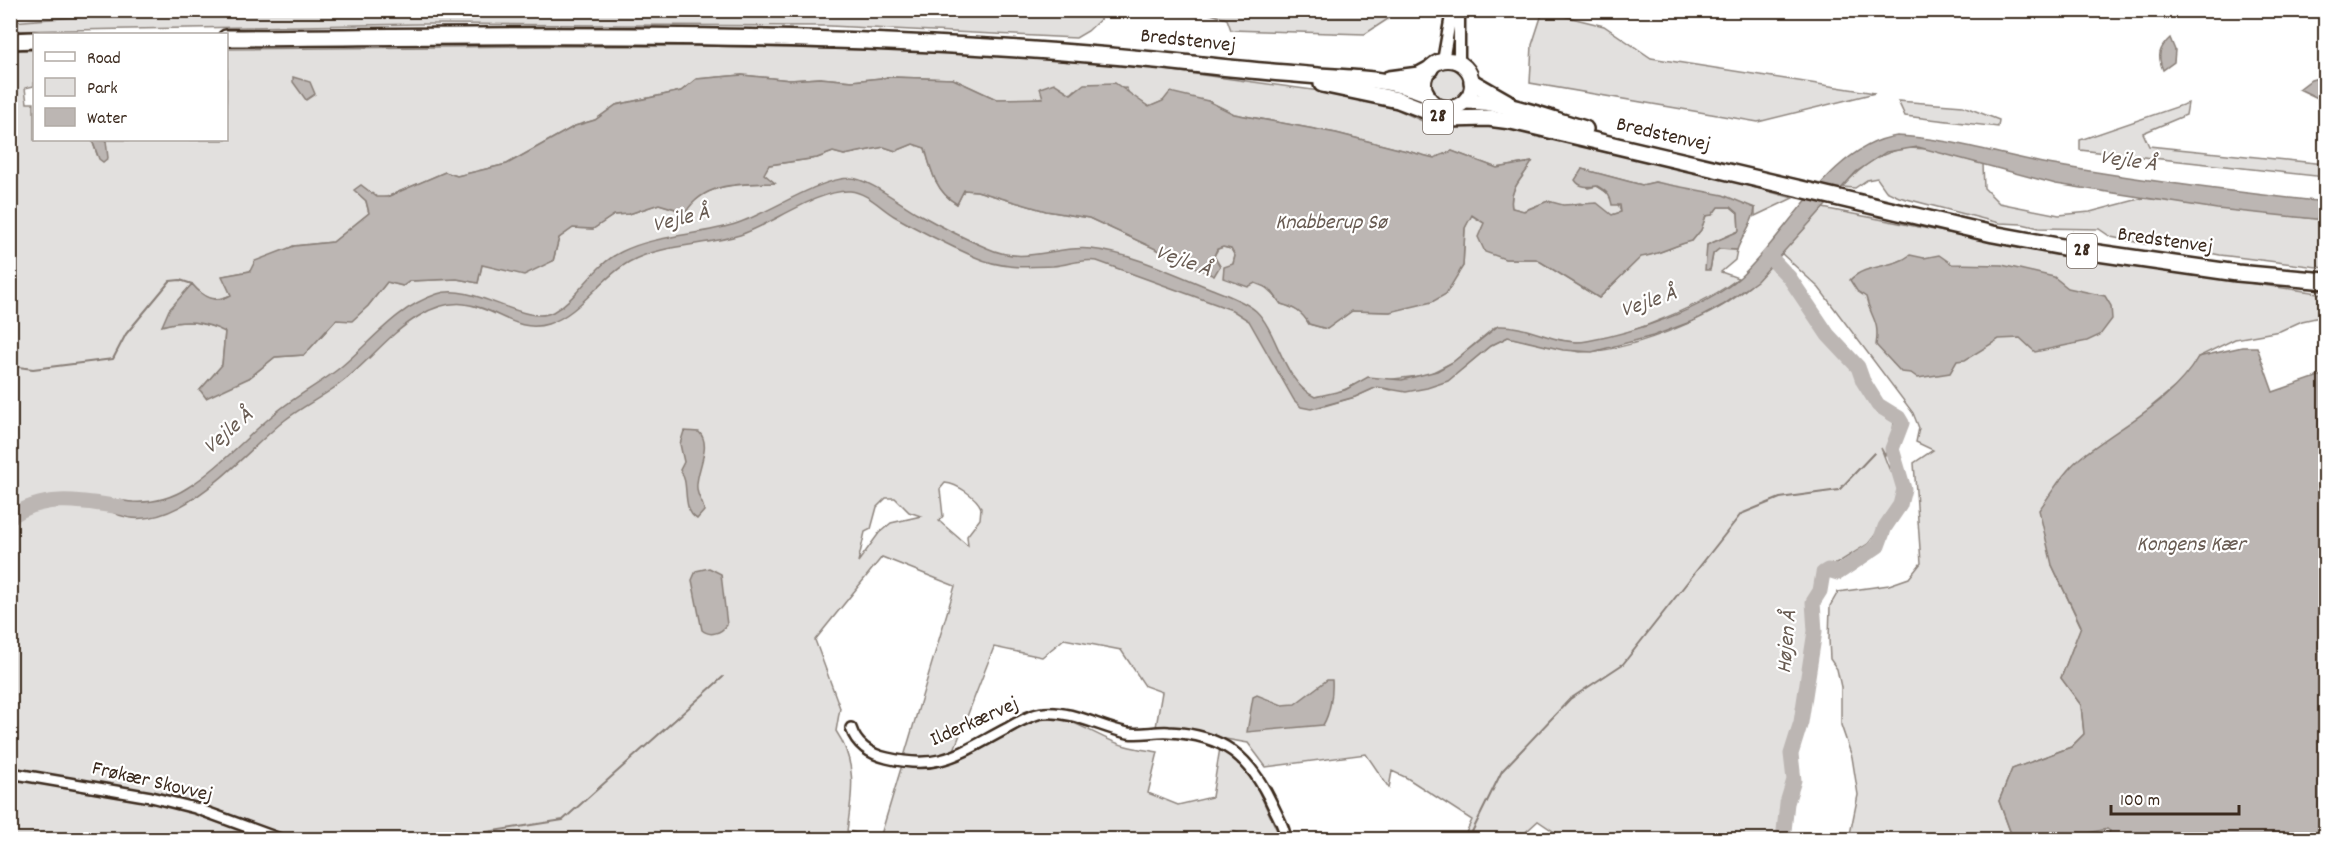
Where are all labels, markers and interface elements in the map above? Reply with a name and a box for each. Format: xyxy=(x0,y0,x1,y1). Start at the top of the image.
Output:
street label: Bredstenvej xyxy=(1139,22,1237,62)
legend xyxy=(33,33,228,141)
text: Road xyxy=(87,47,121,72)
text: Park xyxy=(87,77,118,102)
road number: 28 xyxy=(1423,100,1453,134)
text: Water xyxy=(87,107,127,132)
street label: Bredstenvej xyxy=(1613,111,1713,161)
water label: Vejle Å xyxy=(2097,143,2160,182)
water label: Vejle Å xyxy=(649,198,714,242)
water label: Knabberup Sø xyxy=(1275,208,1389,239)
street label: Bredstenvej xyxy=(2115,220,2215,264)
road number: 28 xyxy=(2067,234,2097,268)
water label: Vejle Å xyxy=(1151,238,1217,287)
water label: Vejle Å xyxy=(1617,278,1683,327)
water label: Vejle Å xyxy=(197,400,262,463)
water label: Kongens Kær xyxy=(2137,530,2248,561)
water label: Højen Å xyxy=(1770,608,1806,675)
street label: Ilderkærvej xyxy=(926,690,1024,756)
street label: Frøkær Skovvej xyxy=(89,755,215,811)
scale bar xyxy=(2111,778,2238,816)
text: 100 m xyxy=(2120,789,2160,814)

